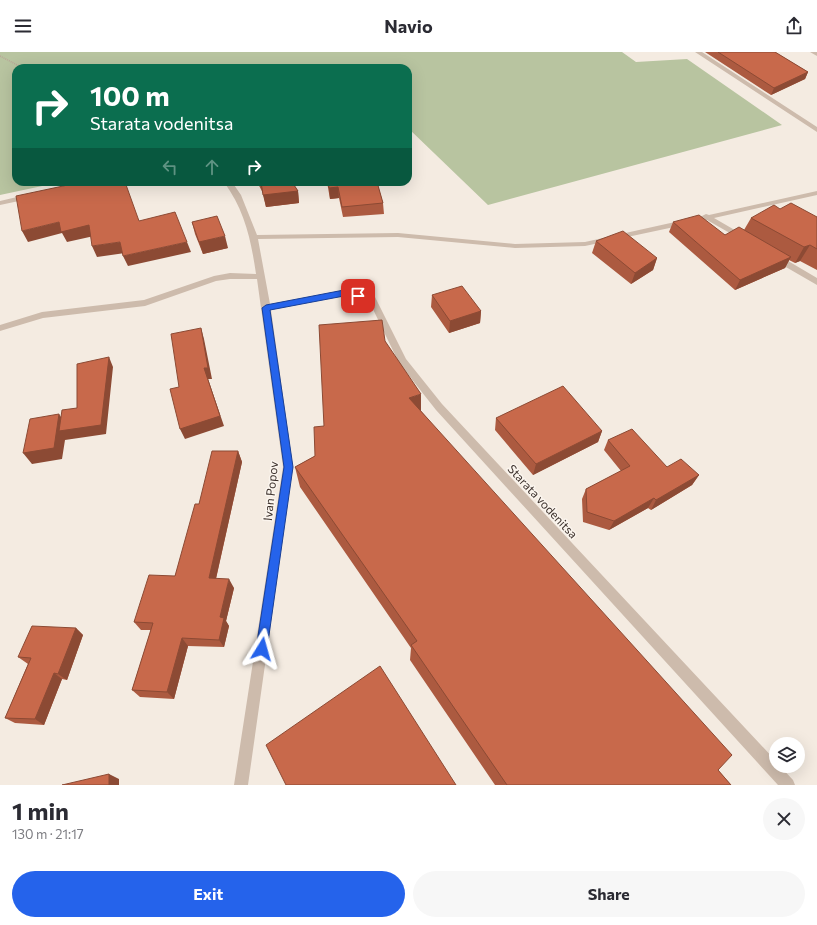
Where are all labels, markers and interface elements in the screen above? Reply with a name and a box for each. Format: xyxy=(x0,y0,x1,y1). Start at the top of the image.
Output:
icon: menu xyxy=(12,15,34,37)
text: Navio xyxy=(384,15,433,37)
icon: share xyxy=(783,15,805,37)
text: 100 m xyxy=(90,78,170,112)
icon: right xyxy=(24,80,76,132)
text: Starata vodenitsa xyxy=(90,112,233,134)
icon: left xyxy=(159,156,181,178)
icon: ahead xyxy=(201,156,223,178)
icon: right xyxy=(243,156,265,178)
pin xyxy=(341,279,375,313)
icon: arrive xyxy=(347,285,369,307)
street label: Ivan Popov xyxy=(260,461,280,521)
street label: Starata vodenitsa xyxy=(505,461,581,541)
position arrow xyxy=(241,628,283,670)
map controls xyxy=(769,737,805,773)
button: layers xyxy=(769,737,805,773)
text: 1 min xyxy=(12,796,69,825)
button: close xyxy=(763,798,805,840)
text: 130 m · 21:17 xyxy=(12,826,84,842)
button: Exit xyxy=(12,871,405,917)
button: Share xyxy=(413,871,805,917)

